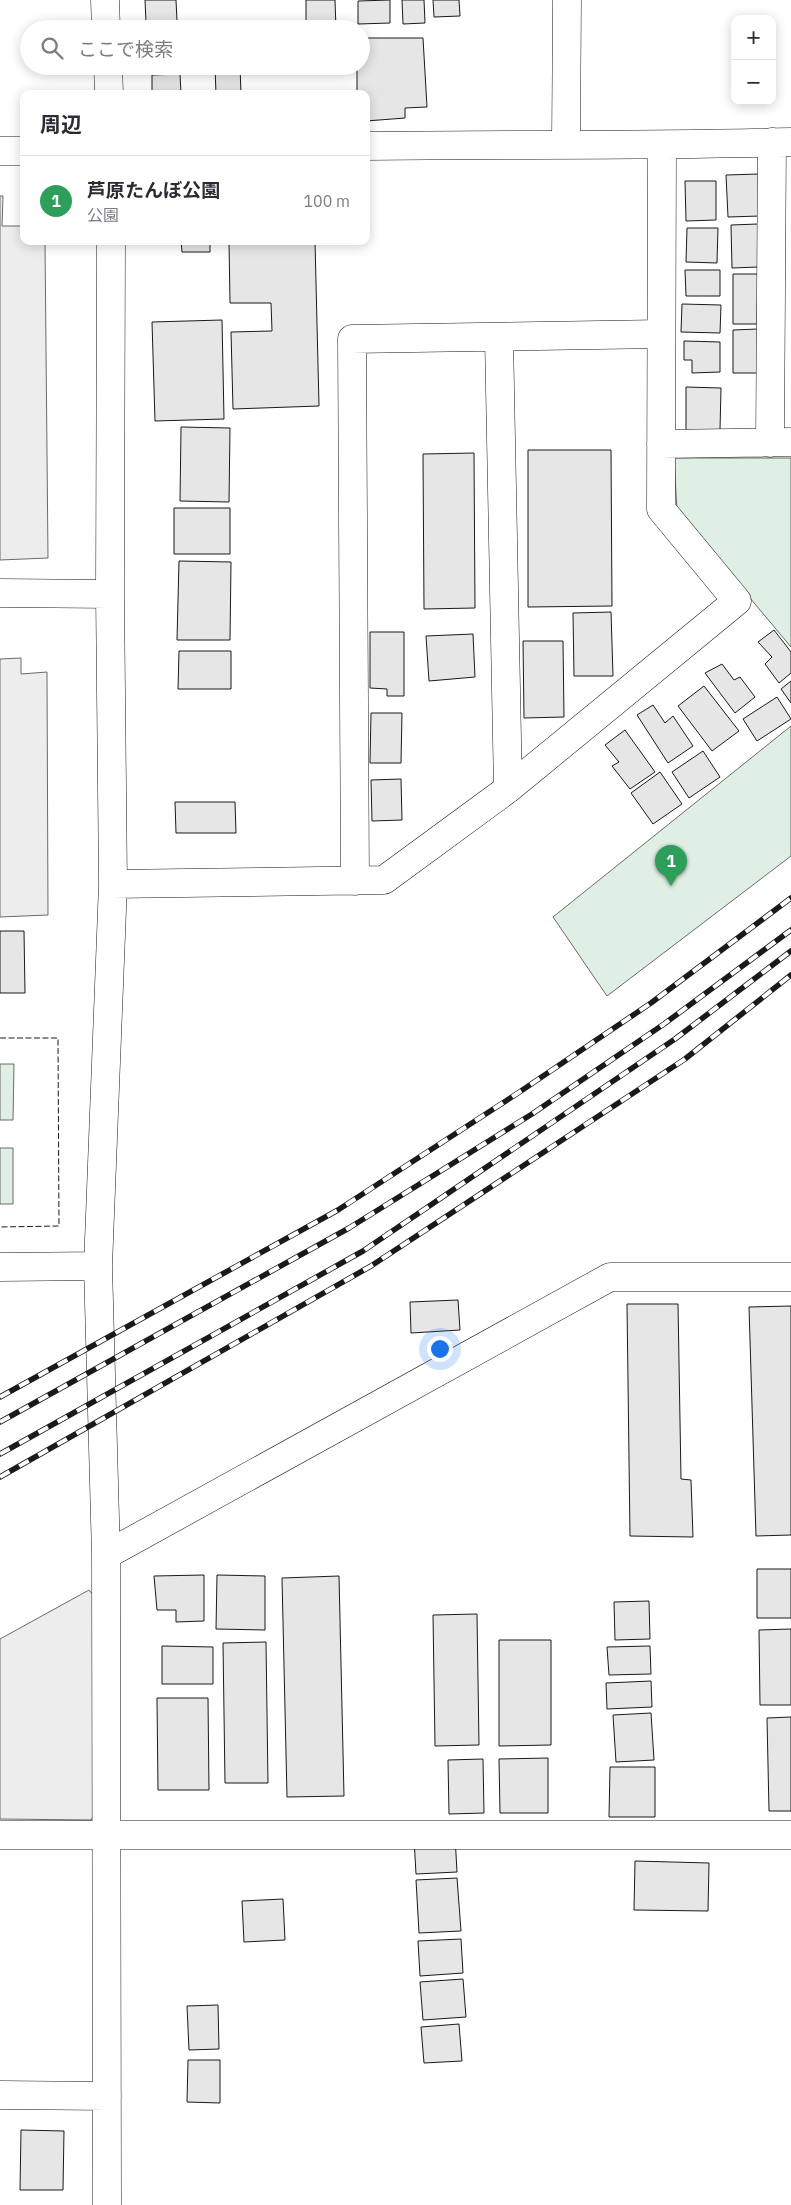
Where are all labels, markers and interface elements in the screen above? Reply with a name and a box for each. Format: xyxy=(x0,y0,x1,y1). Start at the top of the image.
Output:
map controls xyxy=(731,15,776,105)
button: + xyxy=(731,15,776,60)
search box xyxy=(20,20,370,75)
icon: search xyxy=(38,34,66,62)
text: ここで検索 xyxy=(78,37,173,61)
button: − xyxy=(731,60,776,105)
text: 周辺 xyxy=(40,110,82,138)
text: 芦原たんぼ公園 xyxy=(87,178,220,202)
text: 1 xyxy=(51,191,61,211)
text: 100 m xyxy=(303,191,350,211)
text: 公園 xyxy=(87,205,119,225)
pin: 1 xyxy=(655,845,687,886)
your location xyxy=(427,1336,453,1362)

